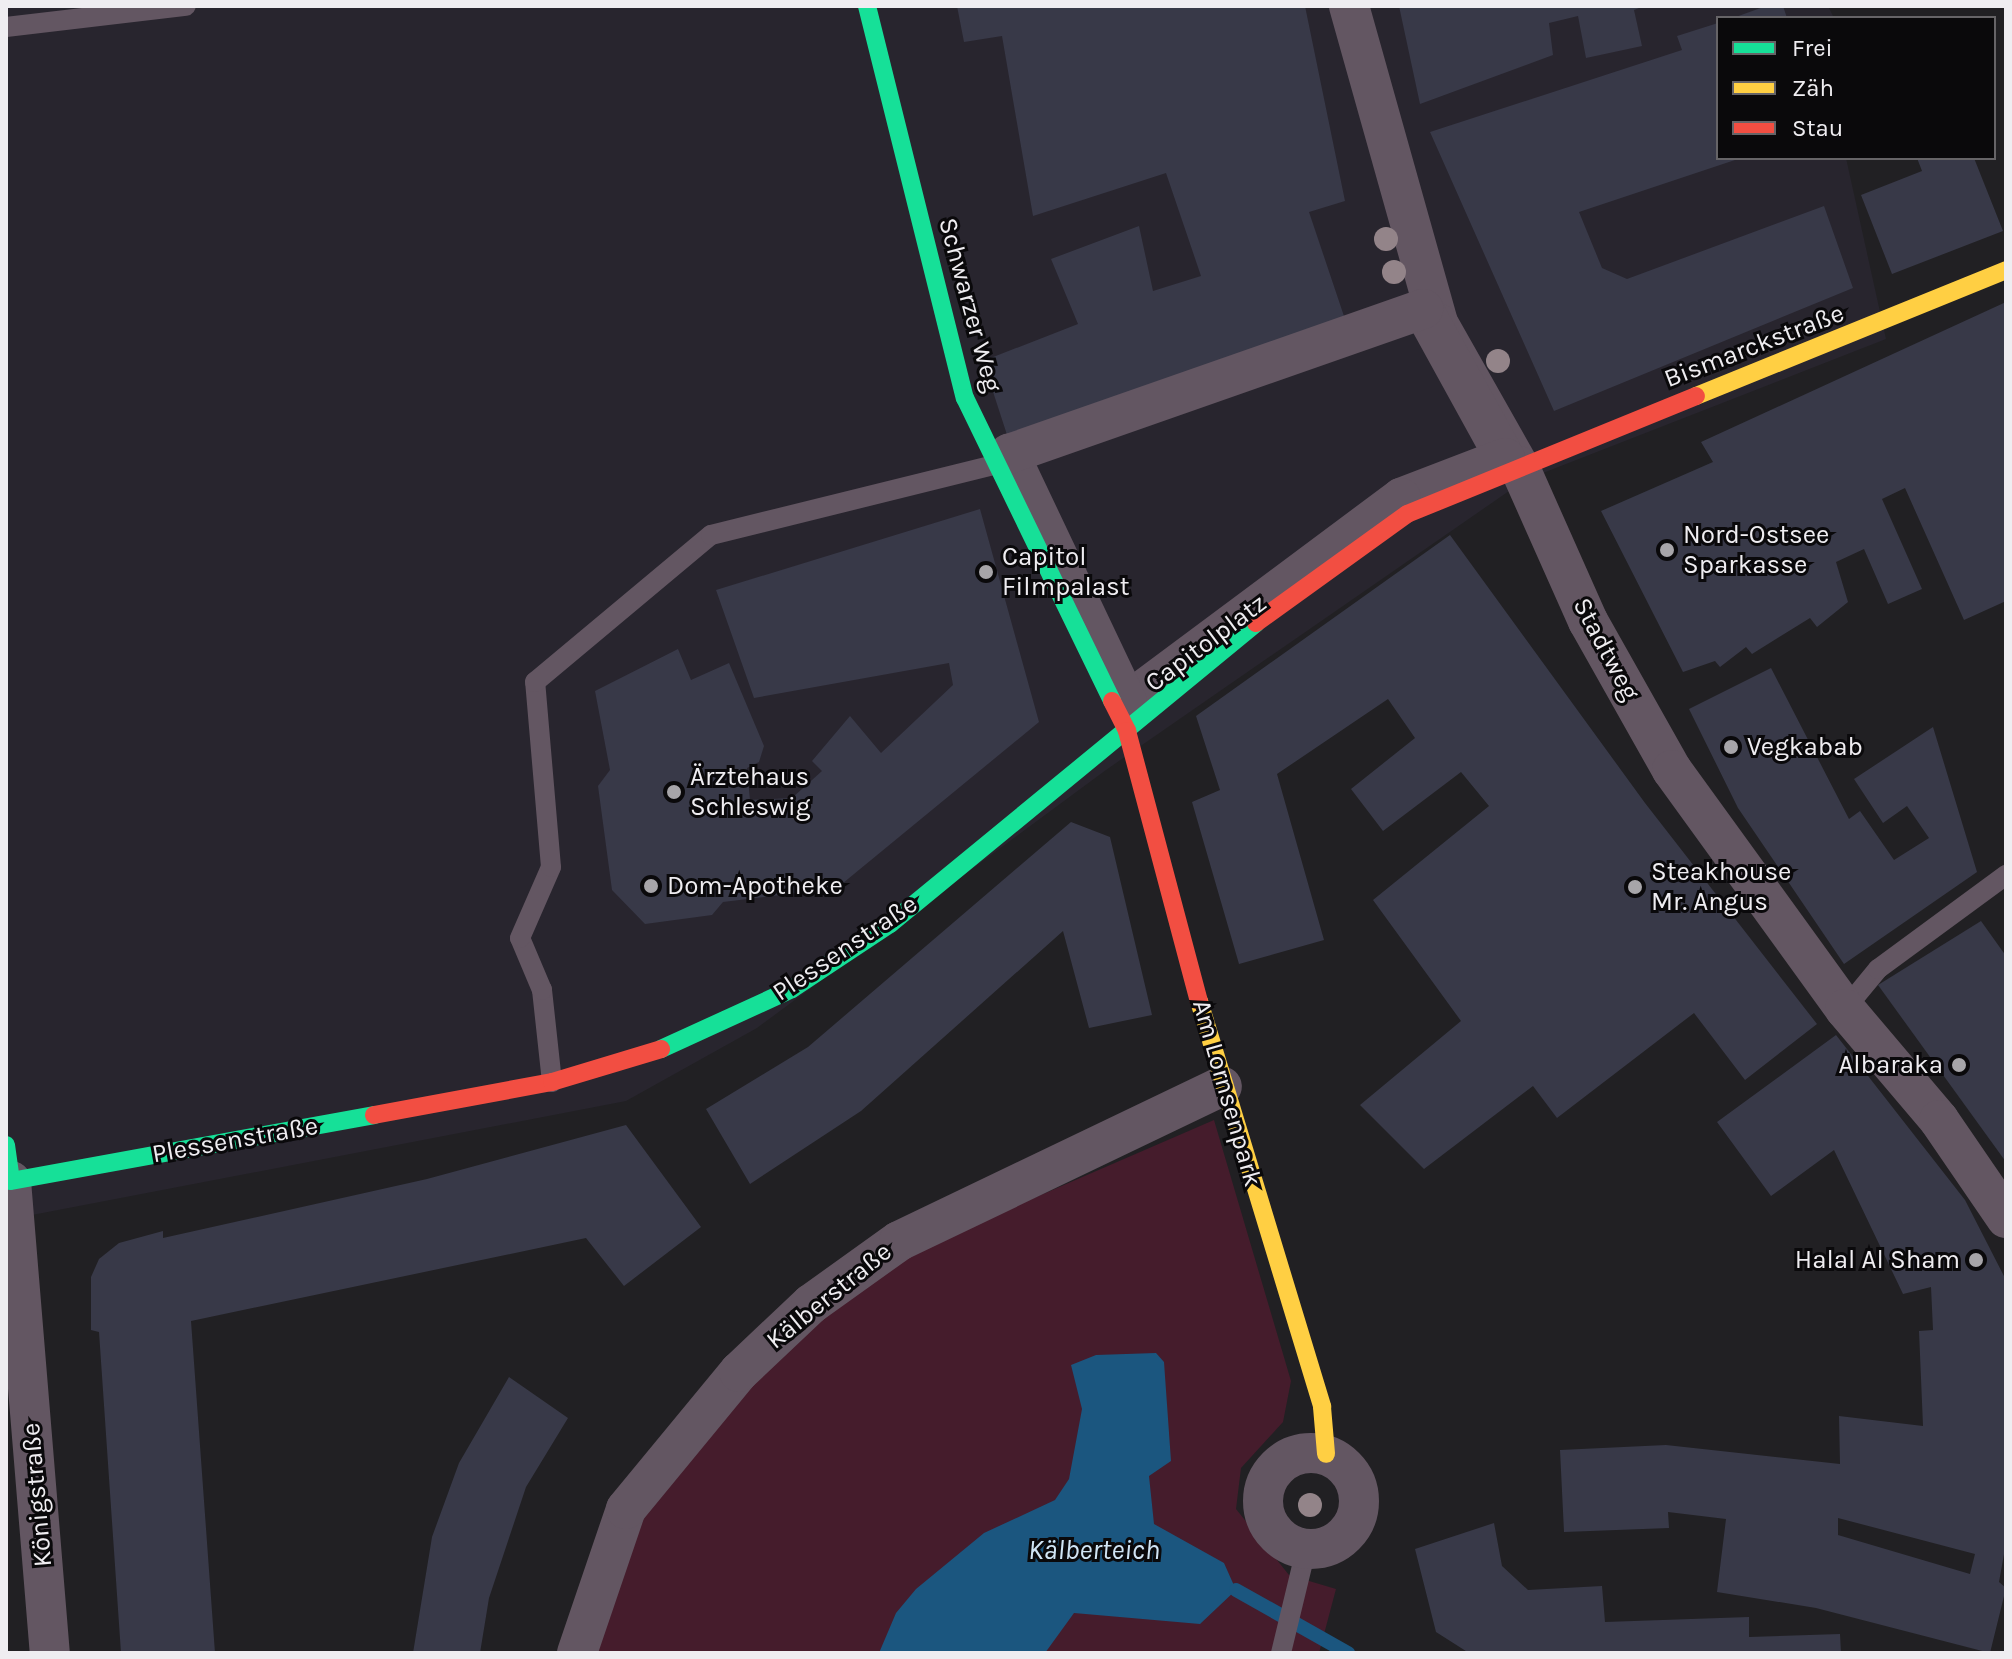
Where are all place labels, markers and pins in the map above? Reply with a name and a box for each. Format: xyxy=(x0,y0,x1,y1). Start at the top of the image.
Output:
place label: Nord-Ostsee Sparkasse xyxy=(1683,519,1829,580)
place label: Capitol Filmpalast xyxy=(1002,541,1130,602)
marker: Nord-Ostsee Sparkasse xyxy=(1658,541,1676,559)
marker: Capitol Filmpalast xyxy=(977,563,995,581)
place label: Vegkabab xyxy=(1747,731,1863,763)
marker: Vegkabab xyxy=(1722,738,1740,756)
place label: Ärztehaus Schleswig xyxy=(690,761,810,822)
marker: Ärztehaus Schleswig xyxy=(665,783,683,801)
place label: Steakhouse Mr. Angus xyxy=(1651,856,1791,918)
place label: Dom-Apotheke xyxy=(667,870,843,902)
marker: Dom-Apotheke xyxy=(642,877,660,895)
marker: Steakhouse Mr. Angus xyxy=(1626,878,1644,896)
place label: Albaraka xyxy=(1838,1049,1943,1081)
marker: Albaraka xyxy=(1950,1056,1968,1074)
place label: Halal Al Sham xyxy=(1795,1244,1960,1276)
marker: Halal Al Sham xyxy=(1967,1251,1985,1269)

